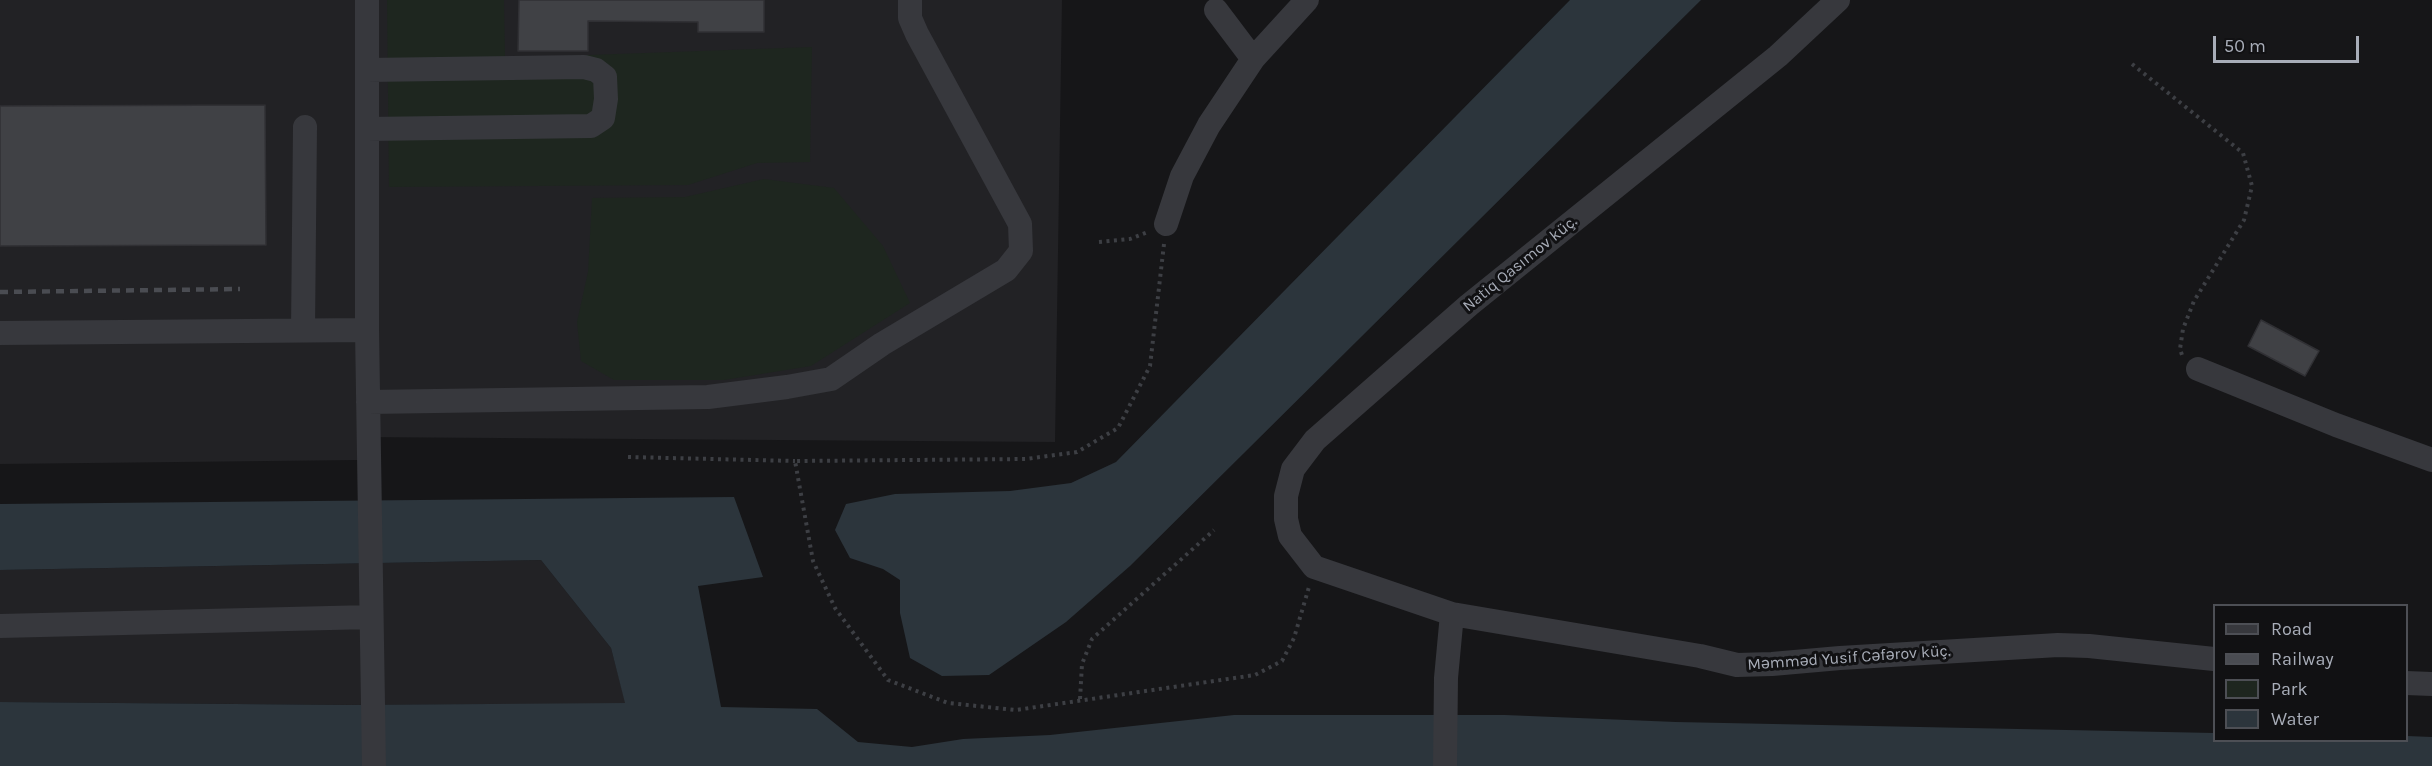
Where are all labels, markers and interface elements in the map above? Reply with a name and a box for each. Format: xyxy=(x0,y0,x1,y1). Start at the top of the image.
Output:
scale bar xyxy=(2216,24,2362,62)
text: 50 m xyxy=(2224,35,2266,57)
street label: Natiq Qasımov küç. xyxy=(1459,212,1581,316)
legend xyxy=(2213,604,2408,742)
text: Road xyxy=(2271,618,2312,640)
street label: Məmməd Yusif Cəfərov küç. xyxy=(1747,641,1951,675)
text: Railway xyxy=(2271,648,2334,670)
text: Park xyxy=(2271,678,2308,700)
text: Water xyxy=(2271,708,2319,730)

